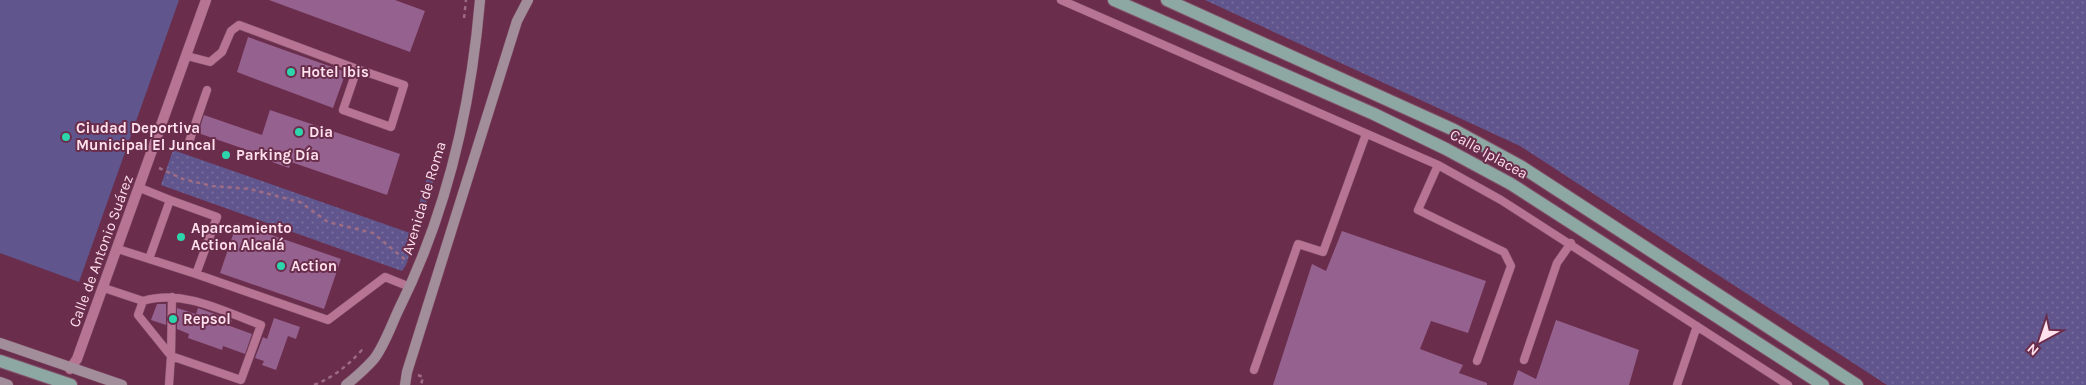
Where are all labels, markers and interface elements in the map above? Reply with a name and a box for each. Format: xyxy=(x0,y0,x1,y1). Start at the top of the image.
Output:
place label: Hotel Ibis xyxy=(301,63,369,81)
marker: Hotel Ibis xyxy=(285,66,297,78)
place label: Ciudad Deportiva Municipal El Juncal xyxy=(76,119,216,154)
place label: Dia xyxy=(309,123,333,141)
street label: Calle Iplacea xyxy=(1447,125,1531,183)
marker: Dia xyxy=(293,126,305,138)
marker: Ciudad Deportiva Municipal El Juncal xyxy=(60,131,72,143)
street label: Avenida de Roma xyxy=(398,139,450,257)
place label: Parking Día xyxy=(236,146,319,164)
marker: Parking Día xyxy=(220,149,232,161)
street label: Calle de Antonio Suárez xyxy=(65,172,137,330)
place label: Aparcamiento Action Alcalá xyxy=(191,219,292,254)
marker: Aparcamiento Action Alcalá xyxy=(175,231,187,243)
place label: Action xyxy=(291,257,337,275)
marker: Action xyxy=(275,260,287,272)
place label: Repsol xyxy=(183,310,231,328)
marker: Repsol xyxy=(167,313,179,325)
north arrow xyxy=(2016,315,2066,365)
text: N xyxy=(2024,340,2042,359)

